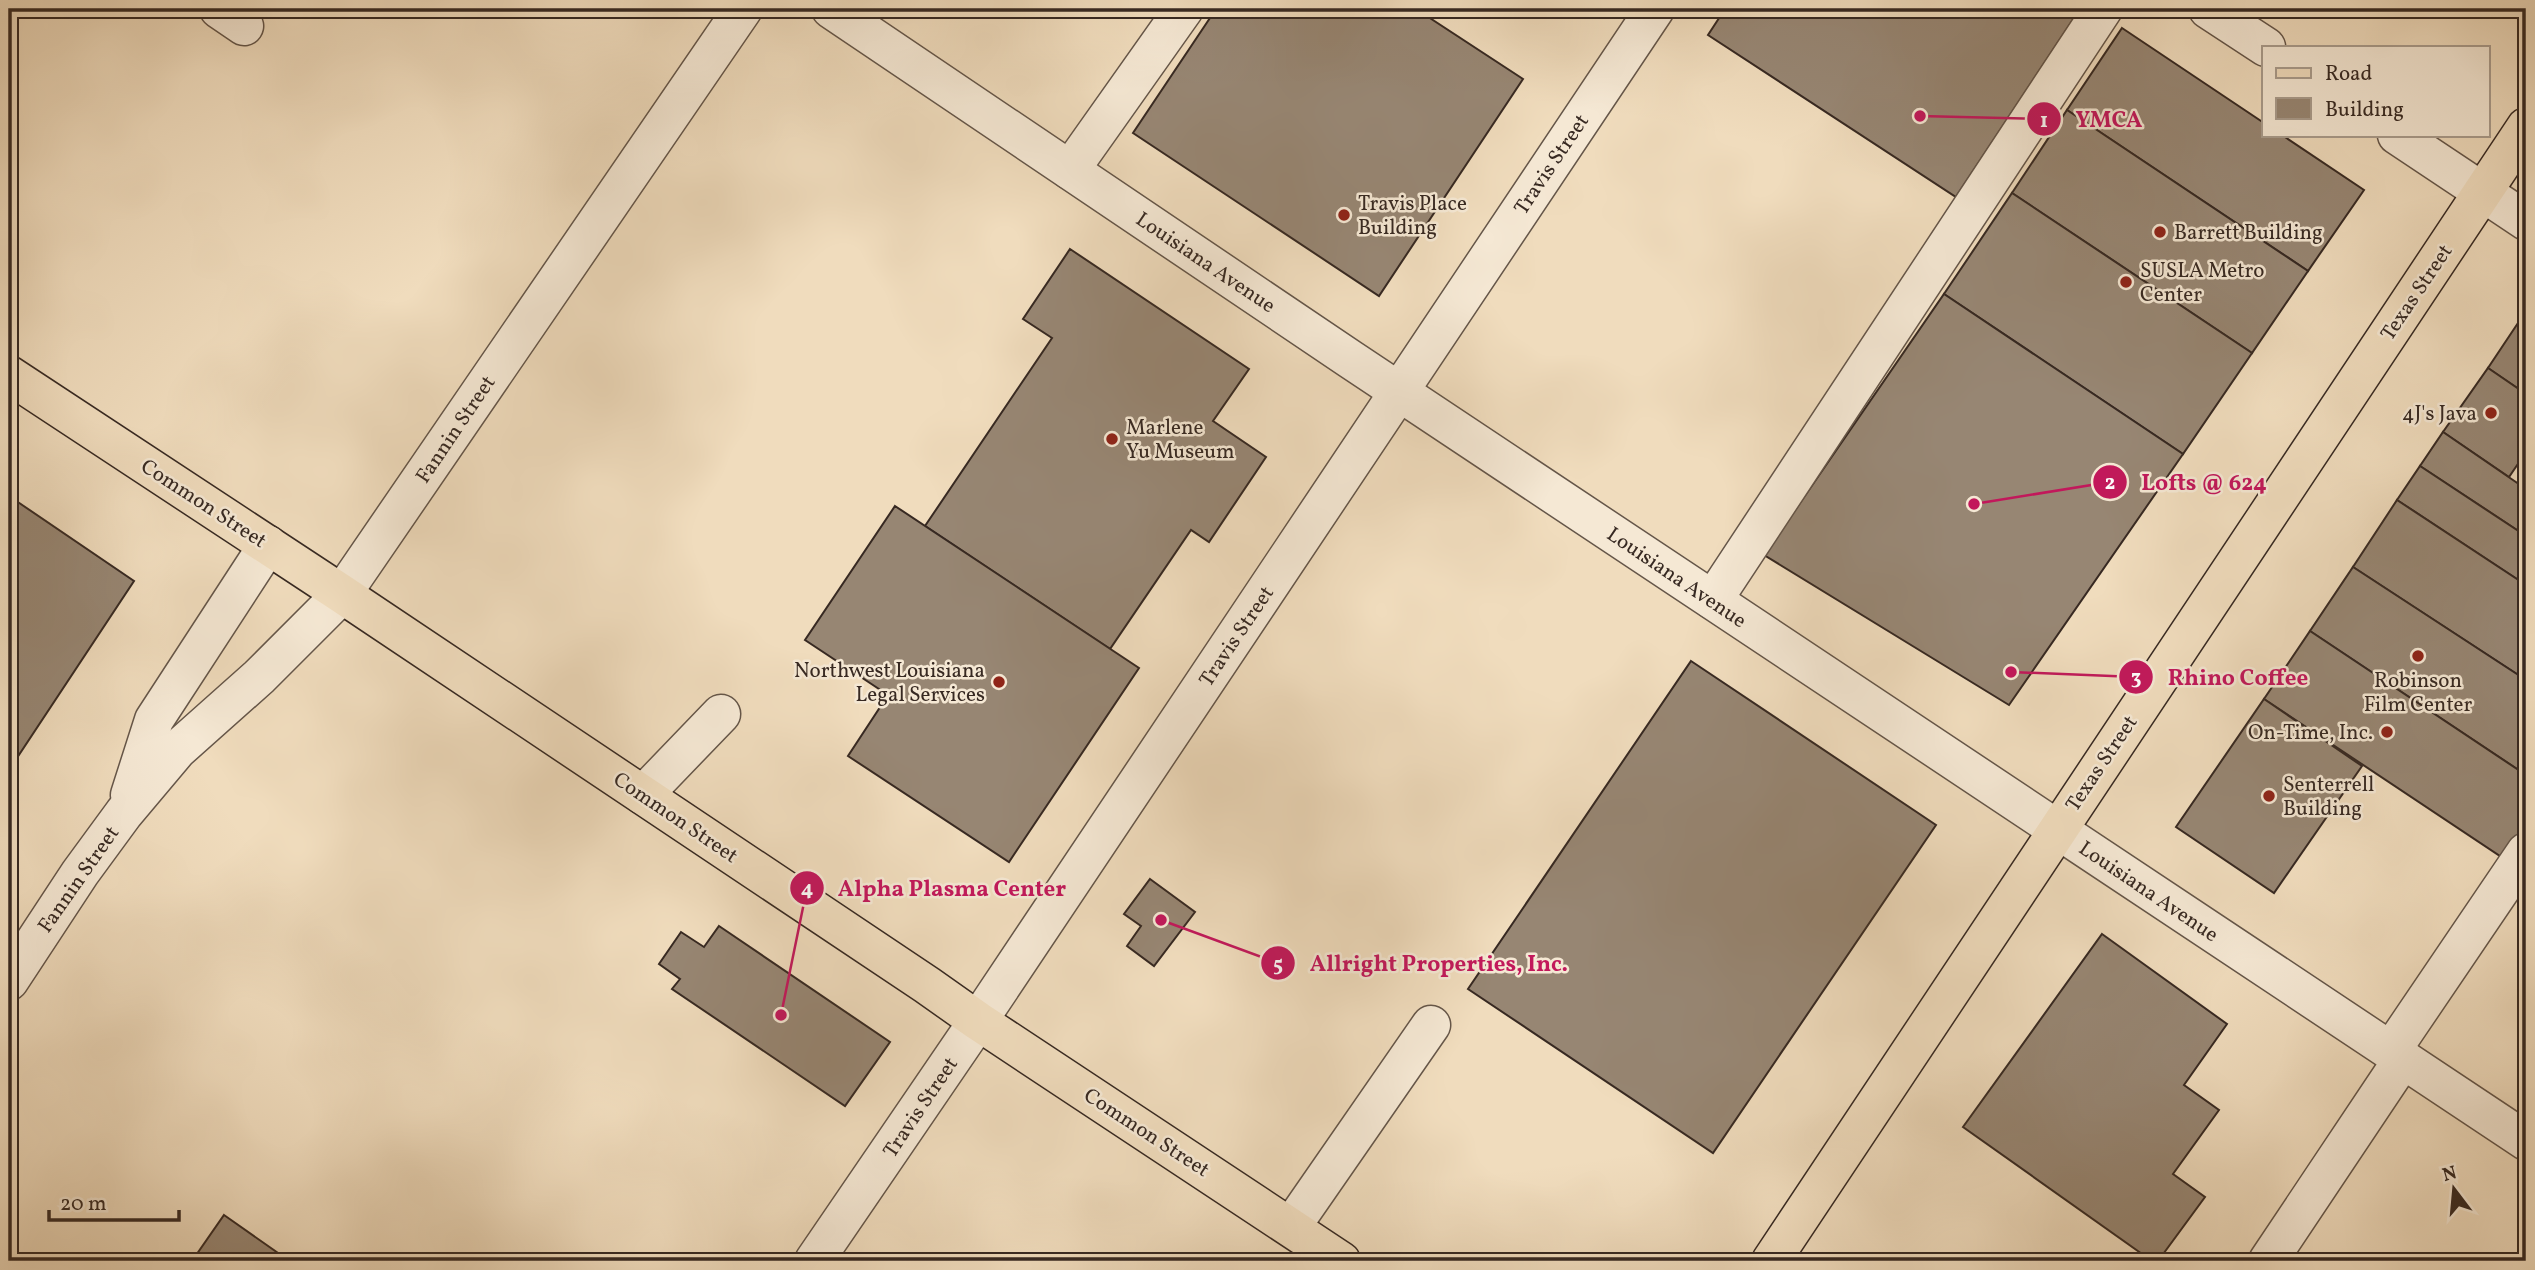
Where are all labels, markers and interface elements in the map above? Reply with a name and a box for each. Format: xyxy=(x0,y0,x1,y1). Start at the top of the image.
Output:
legend xyxy=(2262,46,2490,136)
text: Road xyxy=(2325,60,2372,89)
text: Building xyxy=(2325,96,2404,125)
callout: YMCA xyxy=(2026,97,2156,141)
text: YMCA xyxy=(2076,105,2142,137)
text: 1 xyxy=(2040,107,2048,136)
street label: Travis Street xyxy=(1508,109,1597,221)
place label: Travis Place Building xyxy=(1358,190,1467,243)
street label: Louisiana Avenue xyxy=(1130,206,1281,321)
marker: Travis Place Building xyxy=(1336,207,1352,223)
place label: Barrett Building xyxy=(2174,219,2323,248)
marker: Barrett Building xyxy=(2152,224,2168,240)
street label: Texas Street xyxy=(2374,239,2460,347)
place label: SUSLA Metro Center xyxy=(2140,257,2265,310)
marker: SUSLA Metro Center xyxy=(2118,274,2134,290)
street label: Fannin Street xyxy=(409,370,503,490)
place label: 4J's Java xyxy=(2402,400,2477,429)
marker: 4J's Java xyxy=(2483,405,2499,421)
place label: Marlene Yu Museum xyxy=(1126,414,1235,467)
marker: Marlene Yu Museum xyxy=(1104,431,1120,447)
street label: Common Street xyxy=(134,453,272,556)
callout: Lofts @ 624 xyxy=(2092,460,2281,504)
text: Lofts @ 624 xyxy=(2141,468,2267,500)
text: 2 xyxy=(2105,469,2115,498)
street label: Louisiana Avenue xyxy=(1601,521,1752,636)
street label: Travis Street xyxy=(1193,581,1282,693)
marker: Robinson Film Center xyxy=(2410,648,2426,664)
callout: Rhino Coffee xyxy=(2119,655,2322,699)
place label: Northwest Louisiana Legal Services xyxy=(794,657,985,710)
text: Rhino Coffee xyxy=(2168,663,2308,695)
text: 3 xyxy=(2131,664,2141,693)
place label: Robinson Film Center xyxy=(2364,667,2473,720)
marker: Northwest Louisiana Legal Services xyxy=(991,674,1007,690)
street label: Texas Street xyxy=(2059,710,2145,818)
place label: On-Time, Inc. xyxy=(2248,719,2373,748)
marker: On-Time, Inc. xyxy=(2379,724,2395,740)
street label: Common Street xyxy=(607,766,743,871)
place label: Senterrell Building xyxy=(2283,771,2374,824)
marker: Senterrell Building xyxy=(2261,788,2277,804)
street label: Fannin Street xyxy=(32,821,127,939)
street label: Louisiana Avenue xyxy=(2073,835,2224,950)
callout: Alpha Plasma Center xyxy=(789,866,1080,910)
text: Alpha Plasma Center xyxy=(838,874,1066,906)
text: 4 xyxy=(801,875,814,904)
callout: Allright Properties, Inc. xyxy=(1261,941,1582,985)
text: Allright Properties, Inc. xyxy=(1310,949,1568,981)
text: 5 xyxy=(1273,951,1283,980)
street label: Travis Street xyxy=(877,1052,966,1164)
street label: Common Street xyxy=(1077,1082,1215,1185)
north arrow xyxy=(2420,1154,2490,1224)
text: N xyxy=(2440,1160,2460,1189)
scale bar xyxy=(49,1179,178,1223)
text: 20 m xyxy=(60,1190,106,1219)

